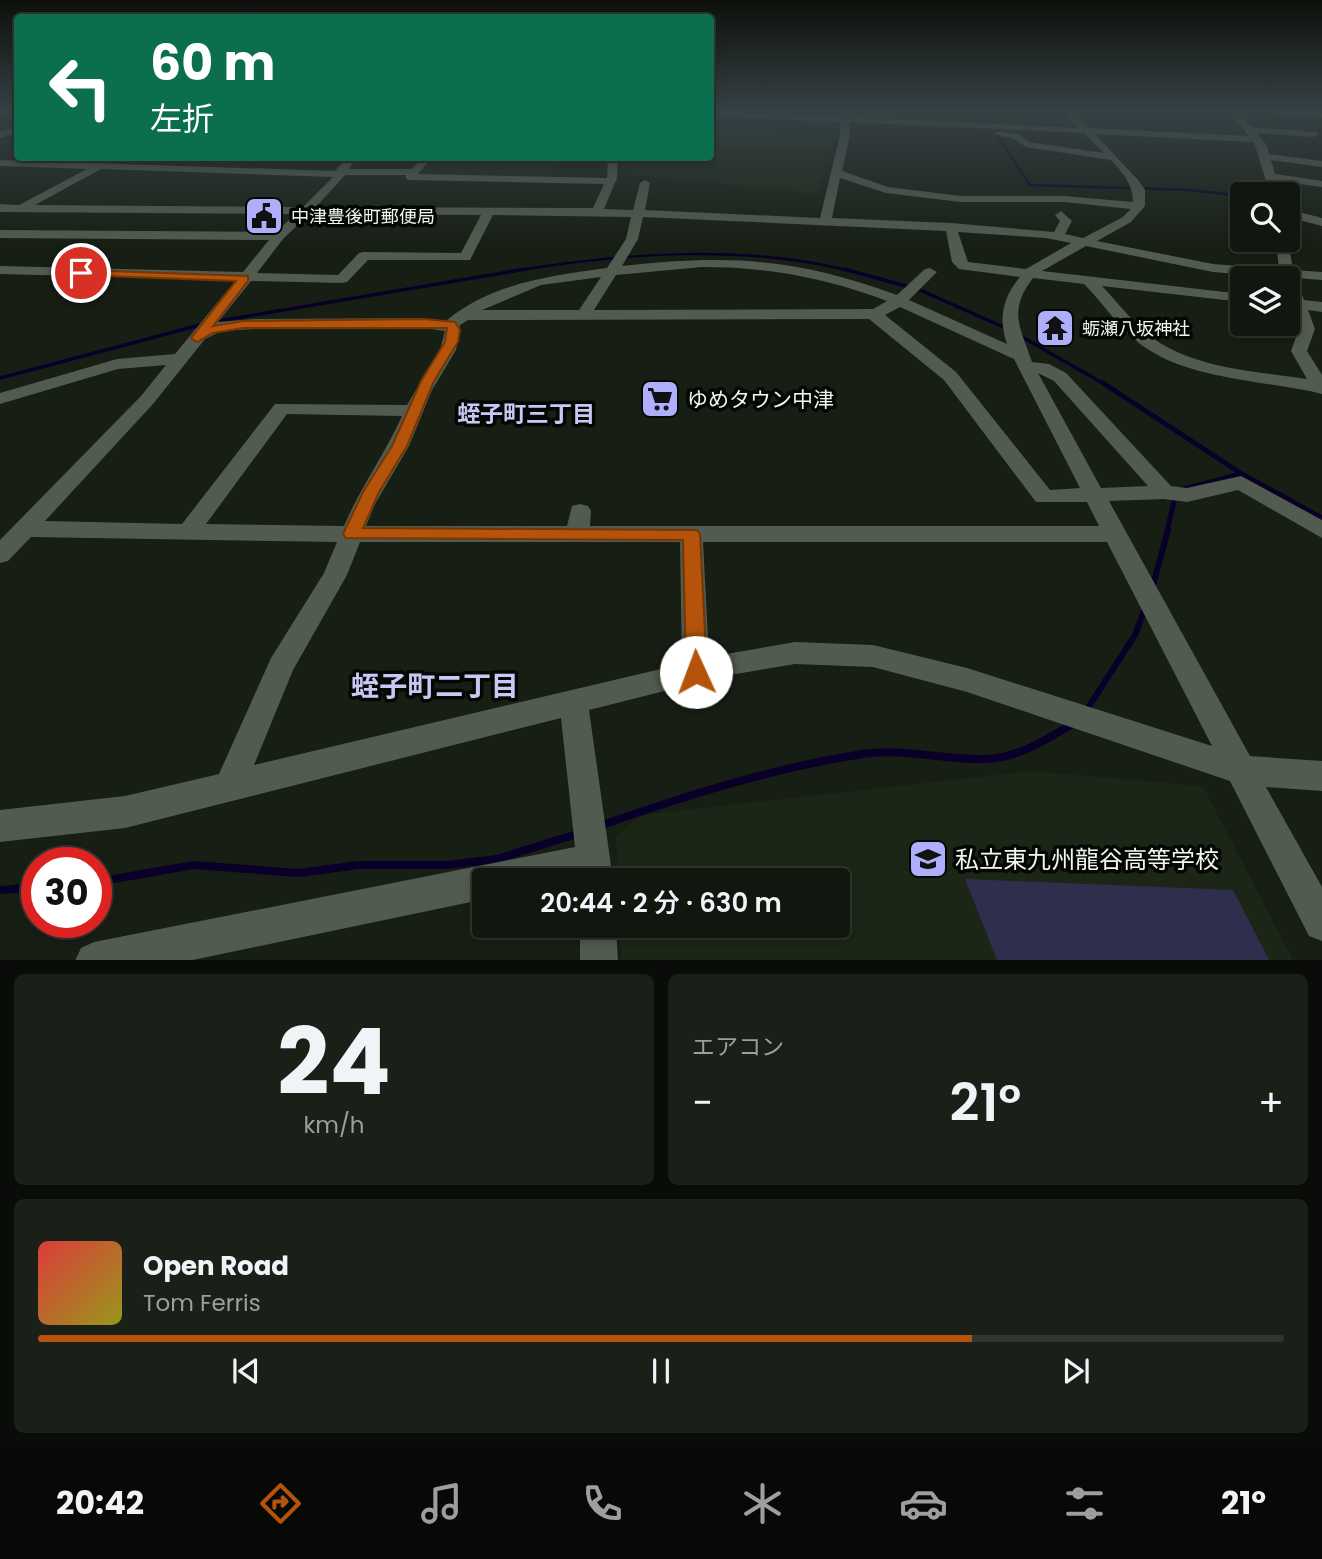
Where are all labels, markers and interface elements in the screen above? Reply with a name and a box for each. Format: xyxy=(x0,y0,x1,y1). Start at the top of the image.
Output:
text: 60 m xyxy=(150,29,275,97)
icon: left xyxy=(35,42,126,133)
text: 左折 xyxy=(150,96,214,141)
map controls xyxy=(1230,182,1300,336)
button: search xyxy=(1230,182,1300,252)
public building icon: 中津豊後町郵便局 xyxy=(243,195,285,237)
place label: 中津豊後町郵便局 xyxy=(291,204,435,229)
pin xyxy=(51,243,111,303)
icon: arrive xyxy=(62,254,100,292)
button: layers xyxy=(1230,266,1300,336)
temple icon: 蛎瀬八坂神社 xyxy=(1034,307,1076,349)
place label: 蛎瀬八坂神社 xyxy=(1082,316,1190,341)
supermarket icon: ゆめタウン中津 xyxy=(639,378,681,420)
place label: ゆめタウン中津 xyxy=(687,385,834,414)
district label: 蛭子町三丁目 xyxy=(457,398,595,430)
position arrow xyxy=(659,635,733,709)
district label: 蛭子町二丁目 xyxy=(351,667,519,706)
school or university icon: 私立東九州龍谷高等学校 xyxy=(907,838,949,880)
place label: 私立東九州龍谷高等学校 xyxy=(955,843,1219,876)
speed limit sign: 30 xyxy=(21,847,112,938)
text: 20:44 · 2 分 · 630 m xyxy=(540,885,782,921)
text: 24 xyxy=(277,998,391,1126)
text: エアコン xyxy=(692,1031,784,1063)
text: 21° xyxy=(950,1066,1021,1139)
text: − xyxy=(692,1076,713,1129)
text: + xyxy=(1258,1076,1284,1129)
text: km/h xyxy=(303,1109,365,1141)
text: Open Road xyxy=(143,1248,289,1284)
text: Tom Ferris xyxy=(143,1287,261,1319)
icon: previous xyxy=(227,1352,265,1390)
icon: pause xyxy=(642,1352,680,1390)
icon: next xyxy=(1057,1352,1095,1390)
icon: directions xyxy=(256,1479,305,1528)
icon: music xyxy=(417,1479,466,1528)
icon: phone xyxy=(578,1479,627,1528)
icon: climate xyxy=(738,1479,787,1528)
icon: car xyxy=(899,1479,948,1528)
icon: filters xyxy=(1060,1479,1109,1528)
text: 20:42 xyxy=(56,1480,144,1525)
text: 21° xyxy=(1221,1480,1266,1525)

